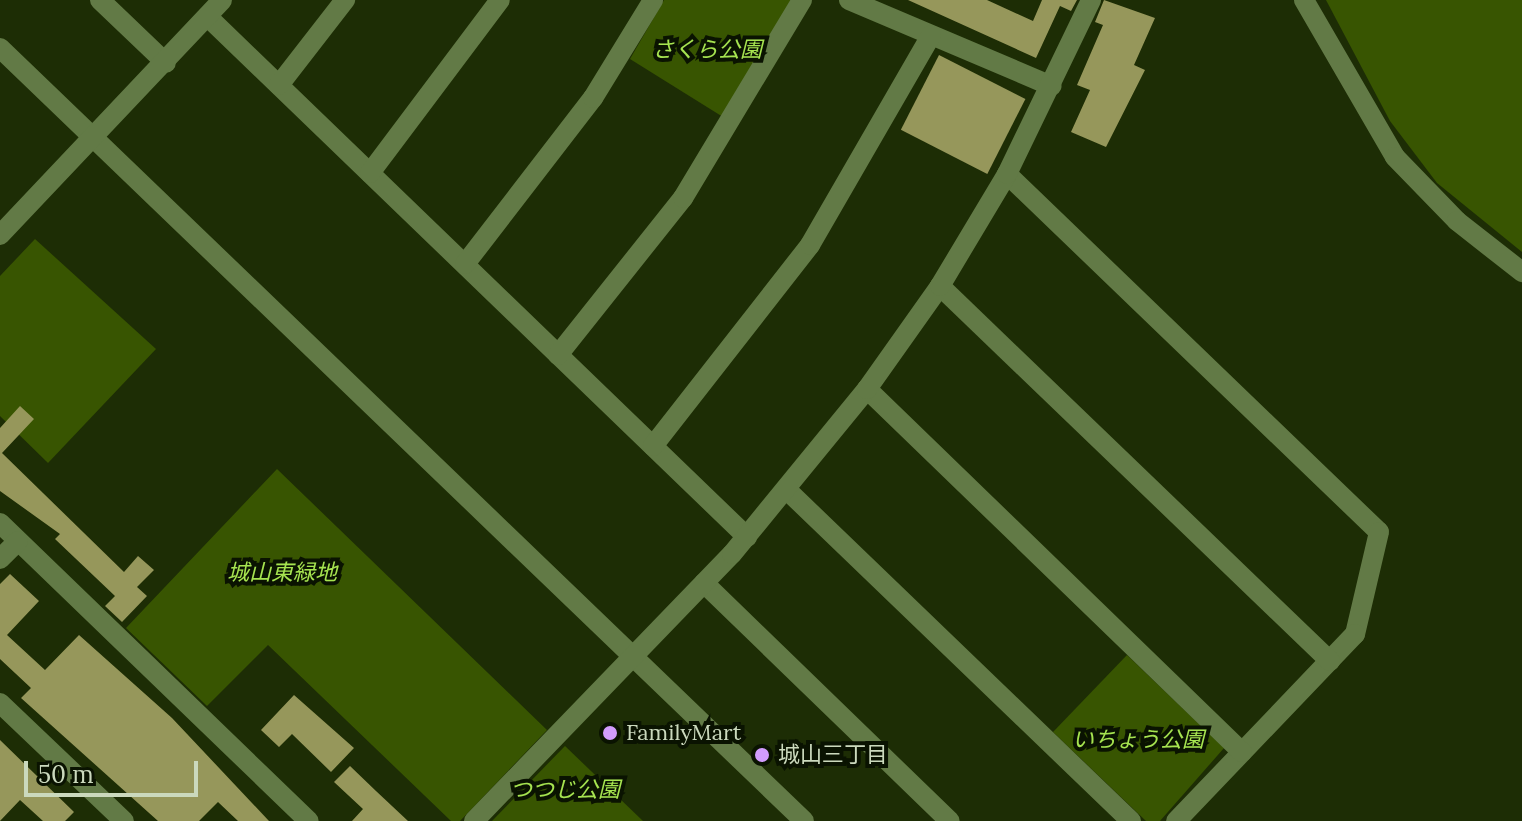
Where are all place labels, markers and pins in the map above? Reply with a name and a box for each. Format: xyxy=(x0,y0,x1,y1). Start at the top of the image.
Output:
place label: FamilyMart xyxy=(626,720,741,746)
marker: FamilyMart xyxy=(601,724,619,742)
place label: 城山三丁目 xyxy=(778,742,888,768)
marker: 城山三丁目 xyxy=(753,746,771,764)

